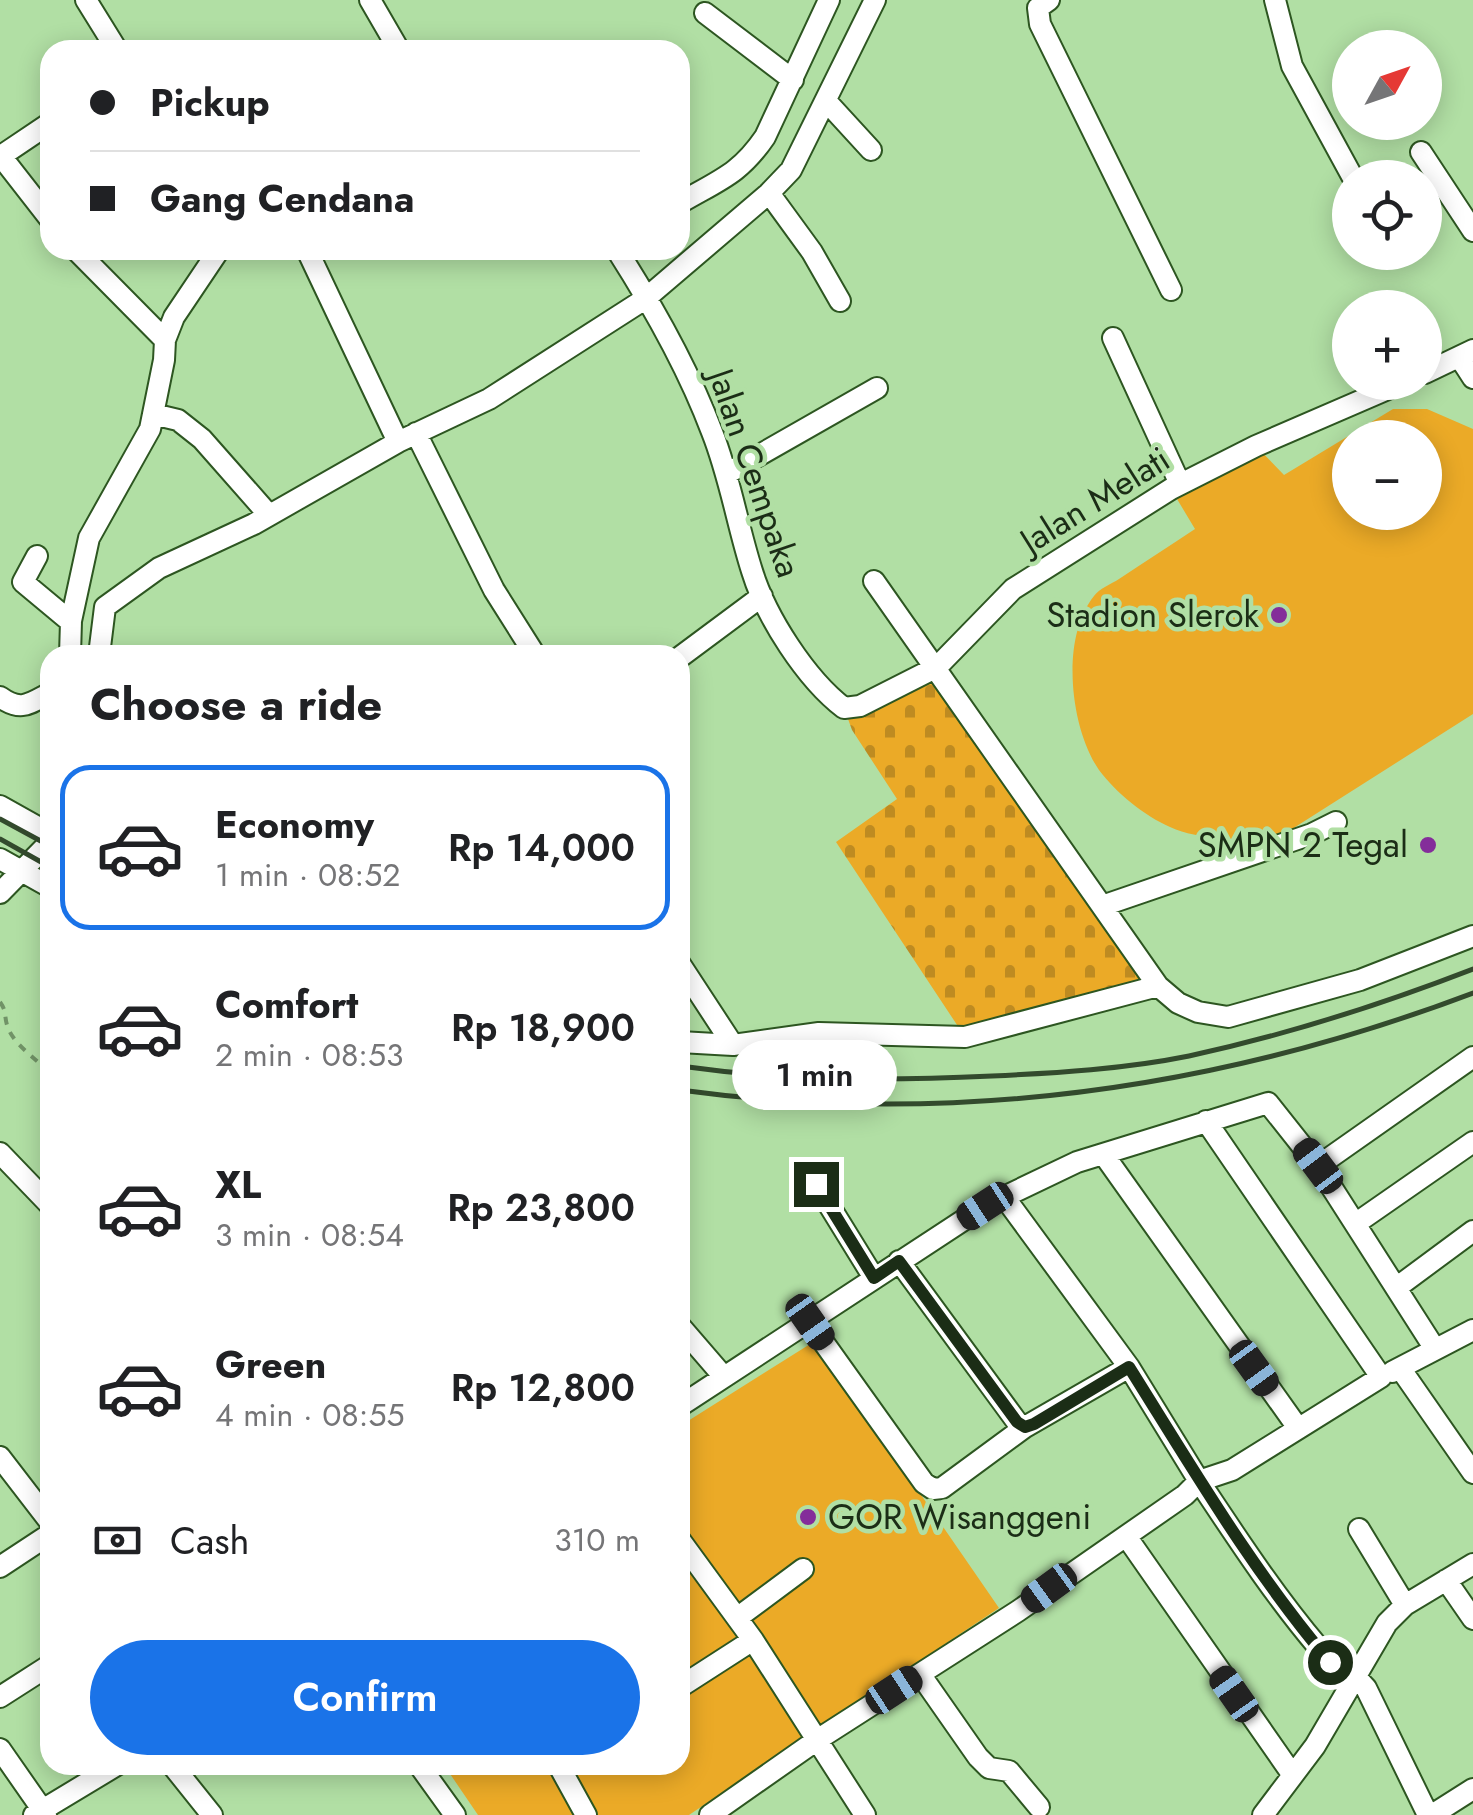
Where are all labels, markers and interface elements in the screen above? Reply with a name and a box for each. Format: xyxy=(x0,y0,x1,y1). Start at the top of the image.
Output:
north arrow xyxy=(1332,30,1442,140)
map controls xyxy=(1332,30,1442,530)
text: Pickup xyxy=(150,75,270,130)
button: locate xyxy=(1332,160,1442,270)
text: Gang Cendana xyxy=(150,171,414,226)
button: + xyxy=(1332,290,1442,400)
street label: Jalan Cempaka xyxy=(695,358,814,584)
button: − xyxy=(1332,420,1442,530)
street label: Jalan Melati xyxy=(1007,434,1179,568)
place label: Stadion Slerok xyxy=(1046,590,1260,640)
marker: Stadion Slerok xyxy=(1268,604,1290,626)
text: Choose a ride xyxy=(90,672,382,737)
text: Economy xyxy=(215,797,374,852)
icon: car xyxy=(95,803,185,893)
text: Rp 14,000 xyxy=(448,820,635,875)
place label: SMPN 2 Tegal xyxy=(1198,820,1408,870)
marker: SMPN 2 Tegal xyxy=(1417,834,1439,856)
text: 1 min · 08:52 xyxy=(215,852,400,898)
text: Comfort xyxy=(215,977,358,1032)
icon: car xyxy=(95,983,185,1073)
text: Rp 18,900 xyxy=(451,1000,635,1055)
text: 2 min · 08:53 xyxy=(215,1032,403,1078)
callout: 1 min xyxy=(734,1039,898,1109)
text: 1 min xyxy=(776,1052,853,1098)
car xyxy=(1288,1133,1348,1199)
text: XL xyxy=(215,1157,261,1212)
route end xyxy=(794,1162,839,1207)
icon: car xyxy=(95,1163,185,1253)
car xyxy=(952,1177,1018,1235)
text: Rp 23,800 xyxy=(447,1180,635,1235)
text: 3 min · 08:54 xyxy=(215,1212,404,1258)
car xyxy=(781,1289,839,1355)
car xyxy=(1224,1335,1284,1401)
text: Green xyxy=(215,1337,326,1392)
icon: car xyxy=(95,1343,185,1433)
text: Rp 12,800 xyxy=(451,1360,635,1415)
text: 4 min · 08:55 xyxy=(215,1392,405,1438)
place label: GOR Wisanggeni xyxy=(828,1492,1091,1542)
marker: GOR Wisanggeni xyxy=(797,1506,819,1528)
icon: cash xyxy=(90,1513,145,1568)
text: Cash xyxy=(170,1513,250,1568)
text: 310 m xyxy=(554,1517,640,1563)
car xyxy=(1016,1558,1082,1618)
button: Confirm xyxy=(90,1640,640,1755)
route start xyxy=(1308,1640,1353,1685)
car xyxy=(861,1661,927,1719)
car xyxy=(1205,1661,1263,1727)

